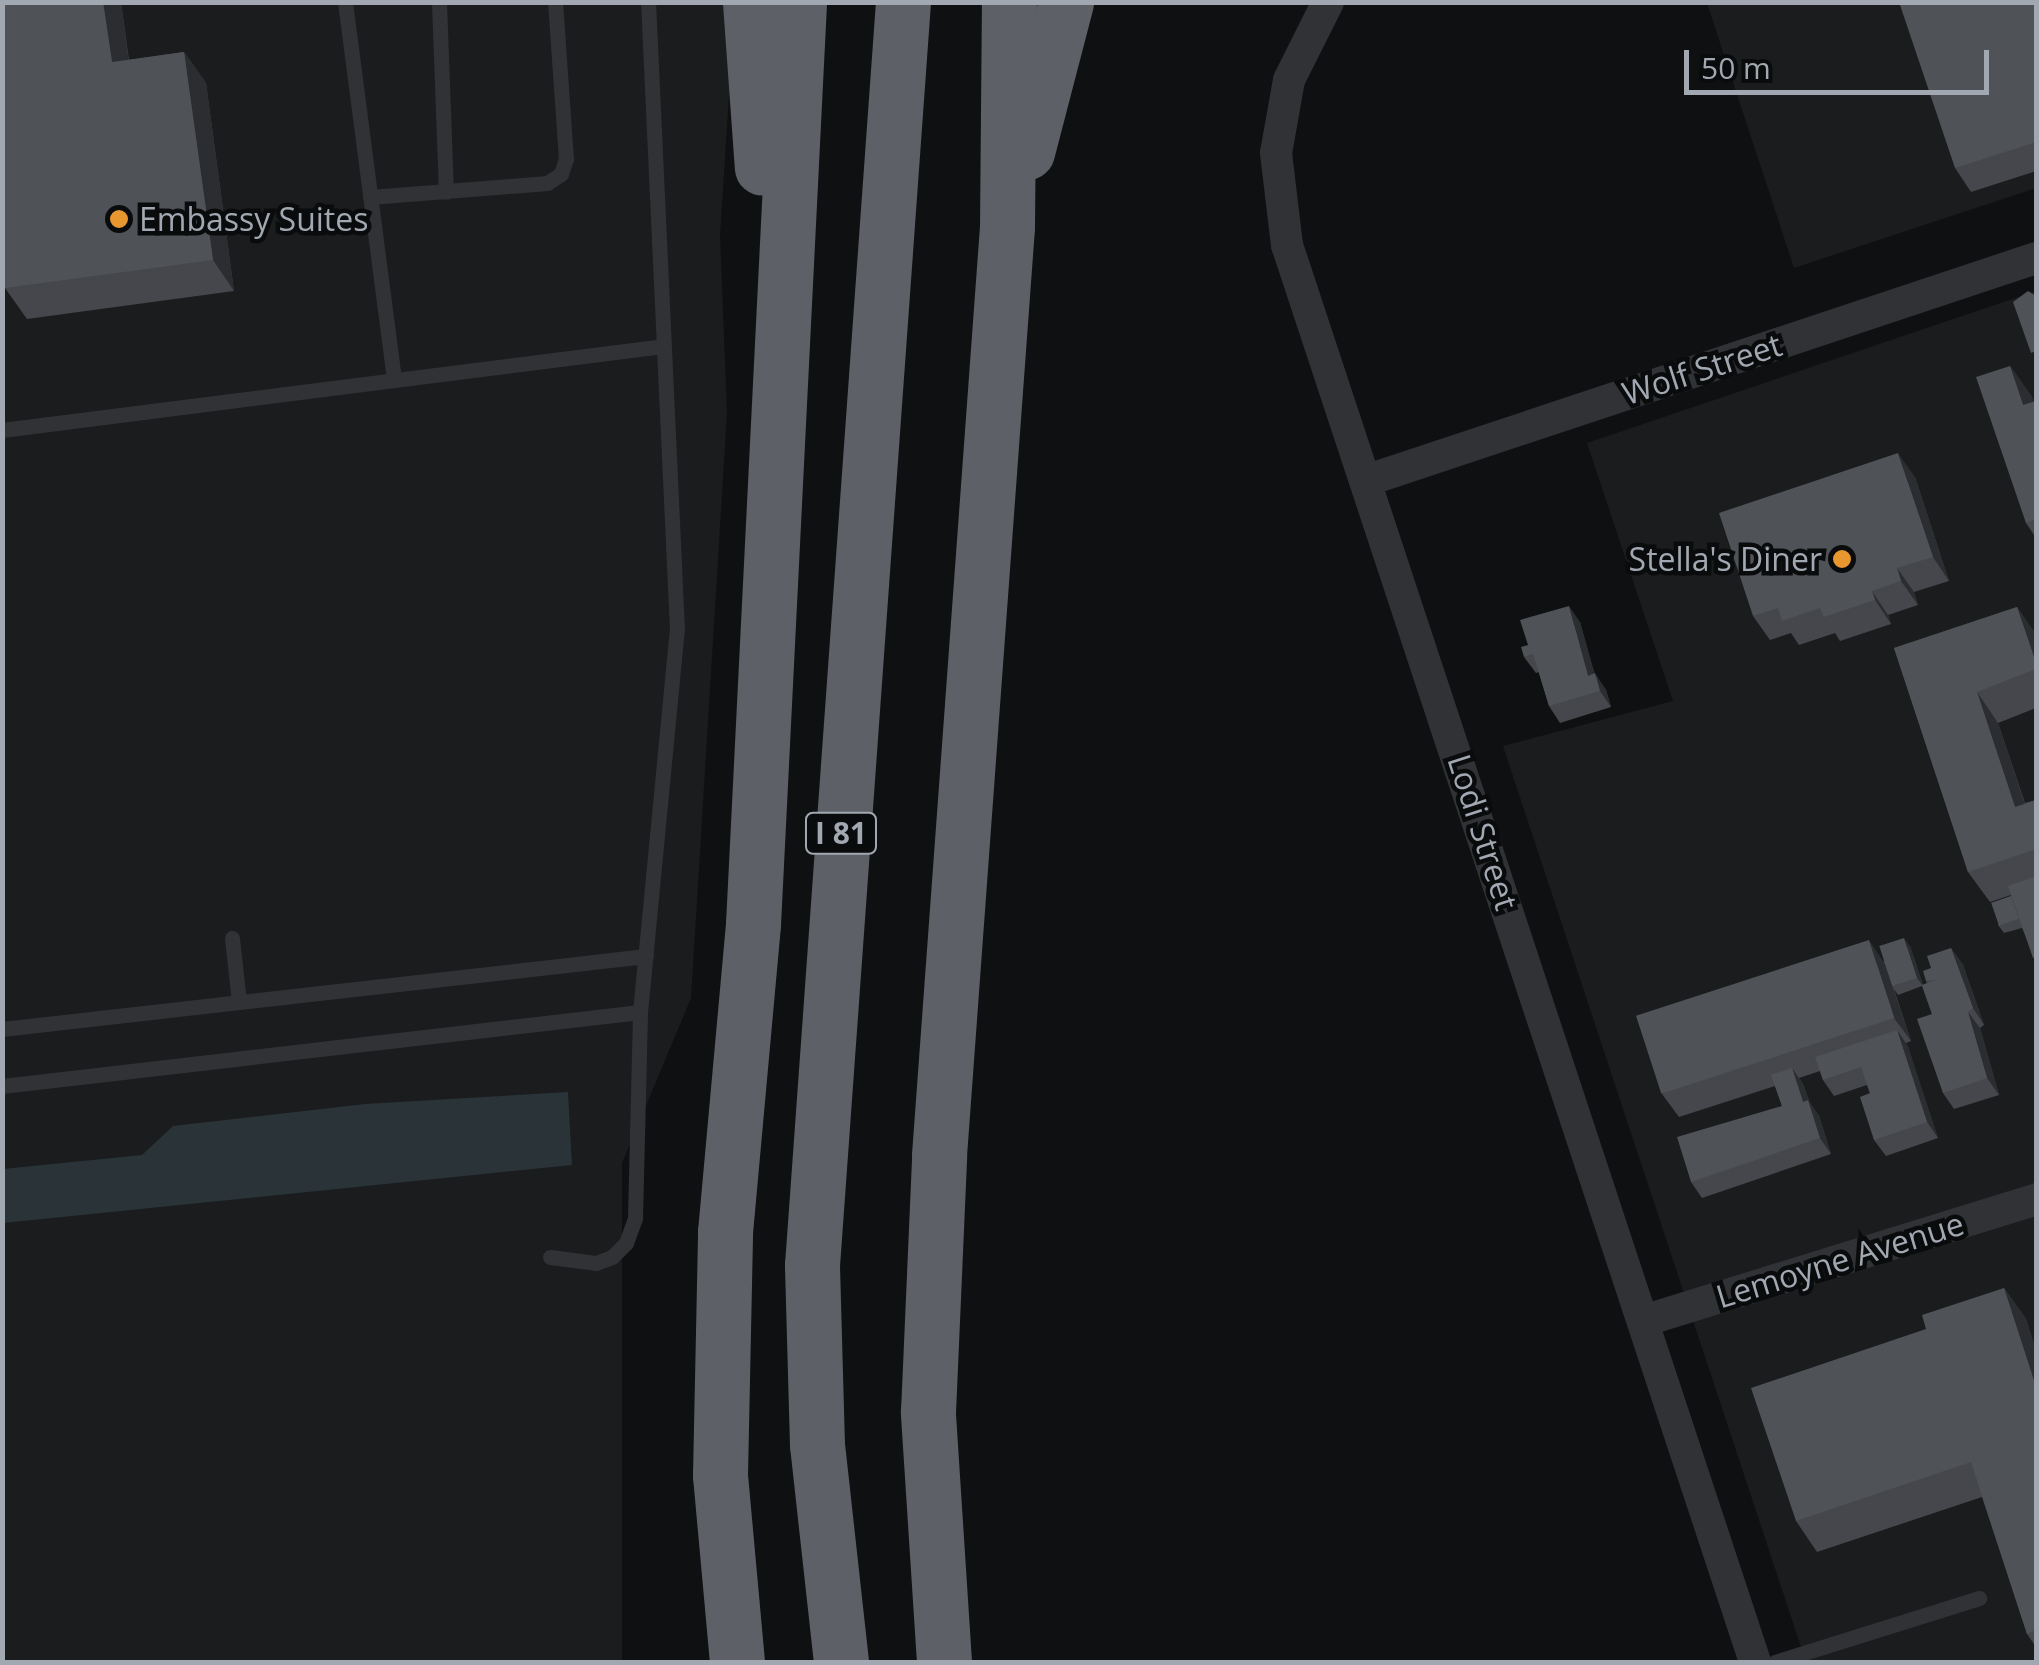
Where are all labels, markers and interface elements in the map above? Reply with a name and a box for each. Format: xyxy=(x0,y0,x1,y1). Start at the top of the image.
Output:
scale bar xyxy=(1689,30,1994,92)
text: 50 m xyxy=(1701,47,1771,88)
place label: Embassy Suites xyxy=(139,200,368,238)
marker: Embassy Suites xyxy=(108,208,130,230)
street label: Wolf Street xyxy=(1617,325,1787,413)
place label: Stella's Diner xyxy=(1629,540,1822,578)
marker: Stella's Diner xyxy=(1831,548,1853,570)
street label: Lodi Street xyxy=(1440,749,1526,915)
road number: I 81 xyxy=(804,808,878,858)
street label: Lemoyne Avenue xyxy=(1712,1204,1968,1316)

